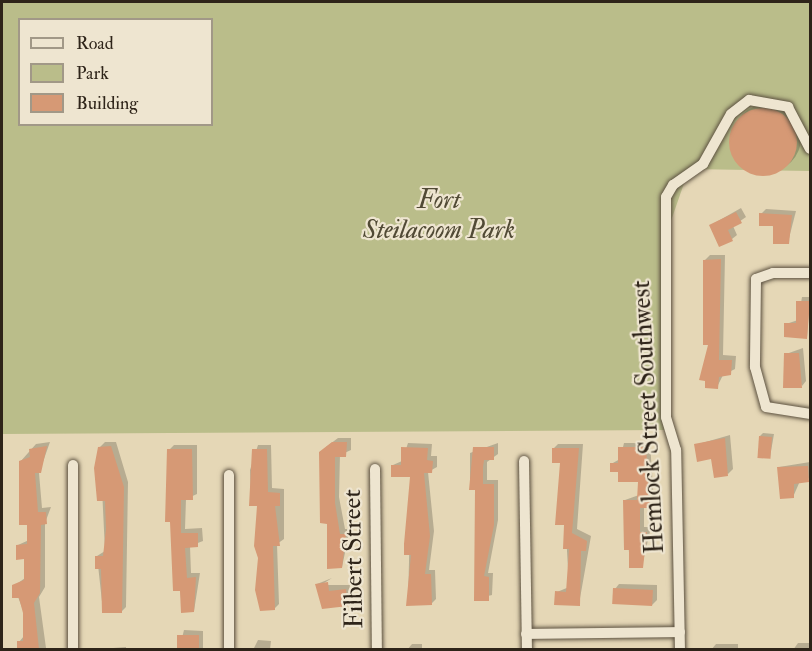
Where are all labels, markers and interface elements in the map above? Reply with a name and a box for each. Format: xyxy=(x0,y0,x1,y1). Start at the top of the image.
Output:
legend xyxy=(18,18,213,126)
text: Road xyxy=(76,32,114,55)
text: Park xyxy=(76,62,109,85)
text: Building xyxy=(76,92,138,115)
park label: Fort Steilacoom Park xyxy=(363,185,515,246)
street label: Hemlock Street Southwest xyxy=(626,279,672,555)
street label: Filbert Street xyxy=(337,489,371,629)

